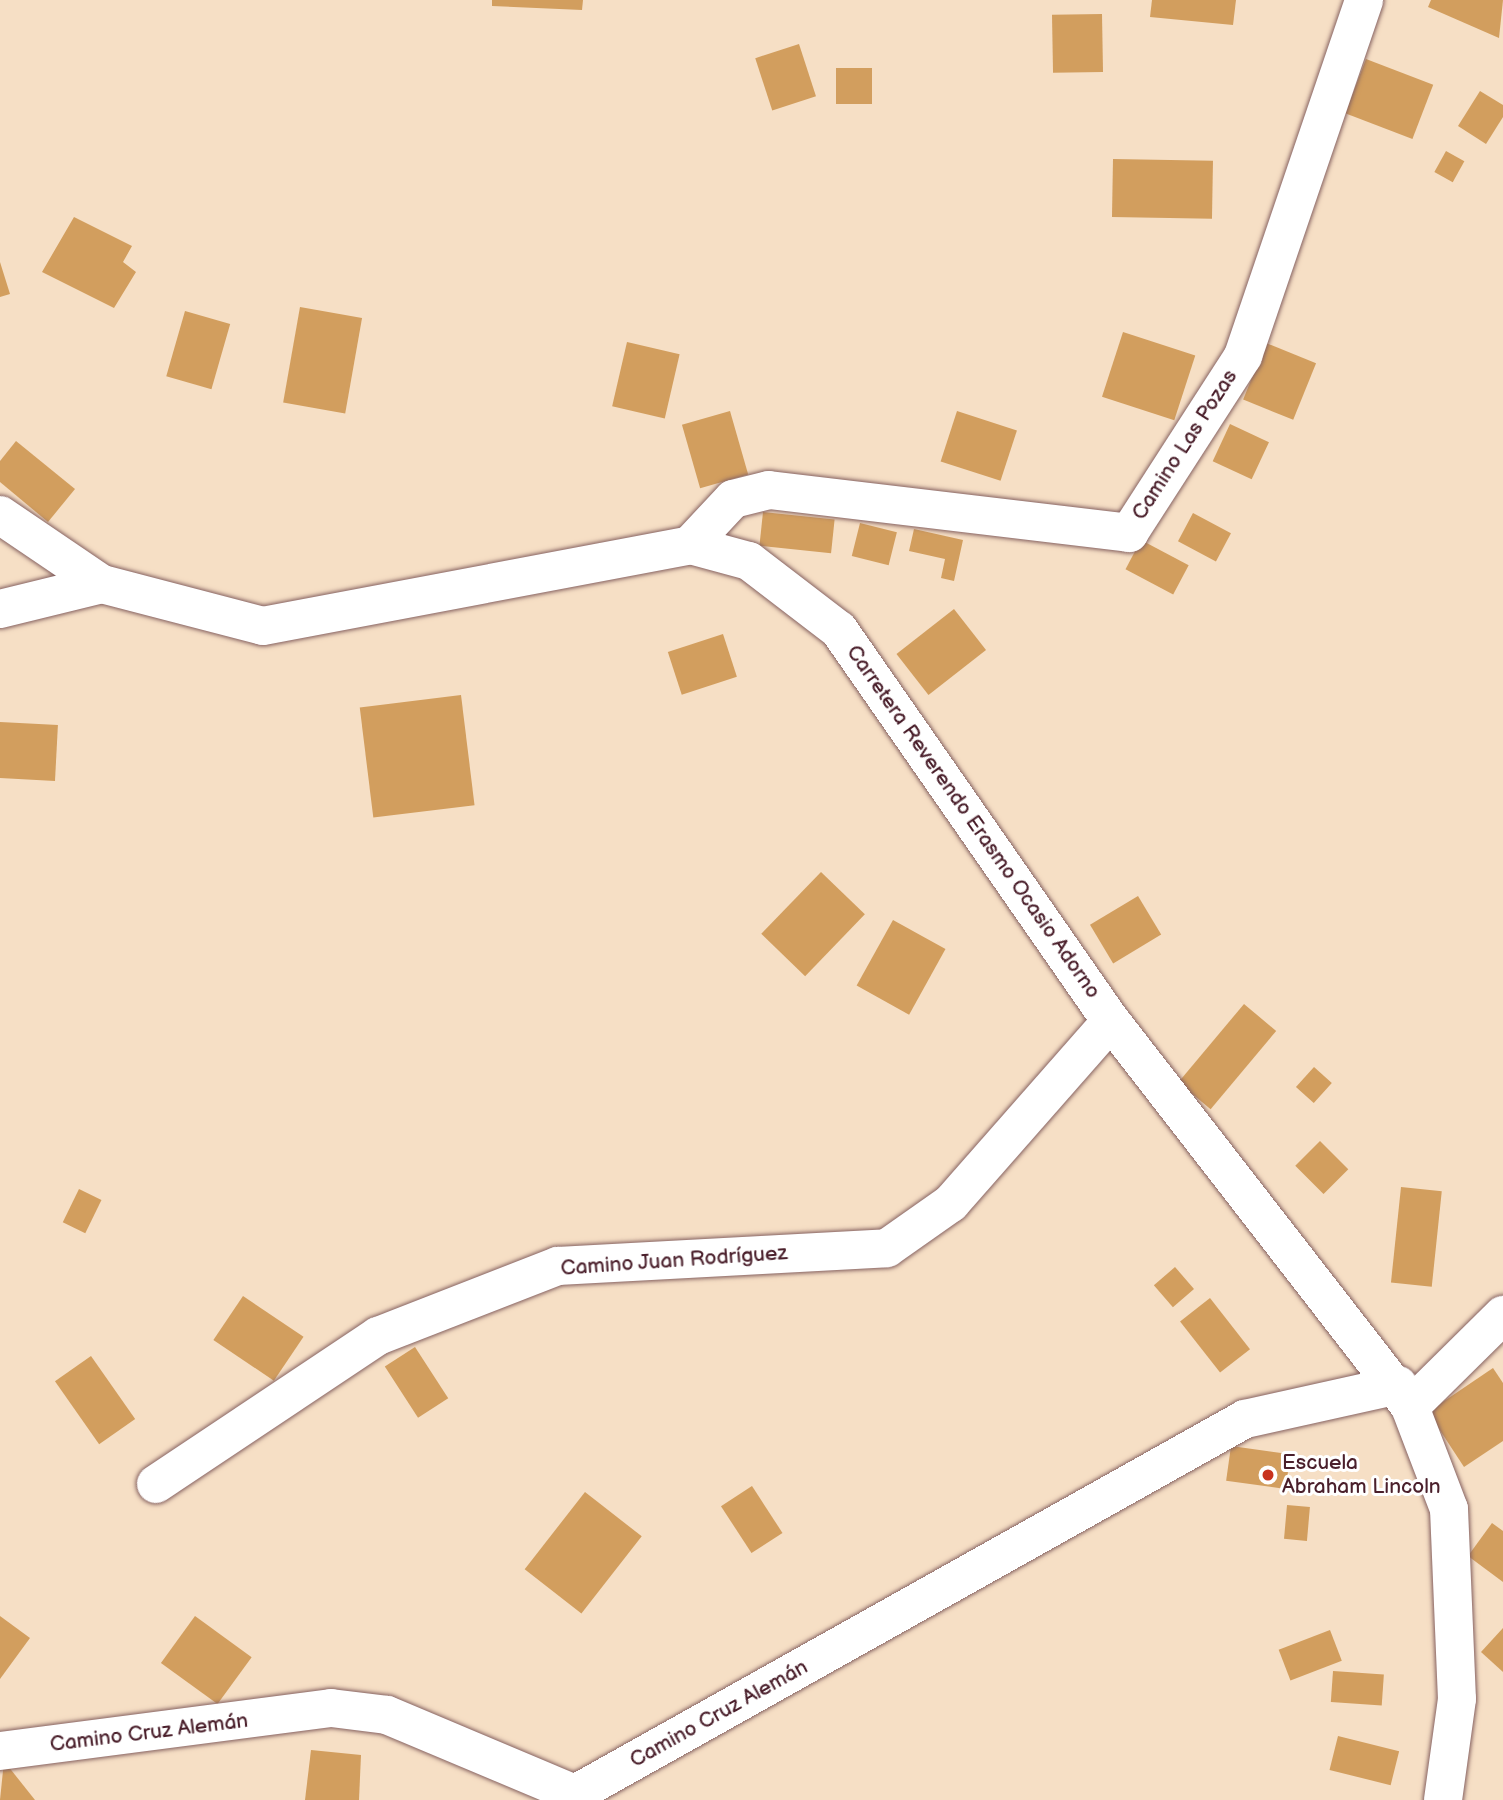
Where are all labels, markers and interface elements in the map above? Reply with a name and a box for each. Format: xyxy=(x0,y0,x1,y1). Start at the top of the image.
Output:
street label: Camino Las Pozas xyxy=(1127,365,1243,525)
street label: Carretera Reverendo Erasmo Ocasio Adorno xyxy=(841,641,1105,1003)
street label: Camino Juan Rodríguez xyxy=(559,1240,789,1282)
place label: Escuela Abraham Lincoln xyxy=(1282,1450,1441,1500)
marker: Escuela Abraham Lincoln xyxy=(1260,1467,1276,1483)
street label: Camino Cruz Alemán xyxy=(626,1655,812,1773)
street label: Camino Cruz Alemán xyxy=(49,1708,249,1758)

